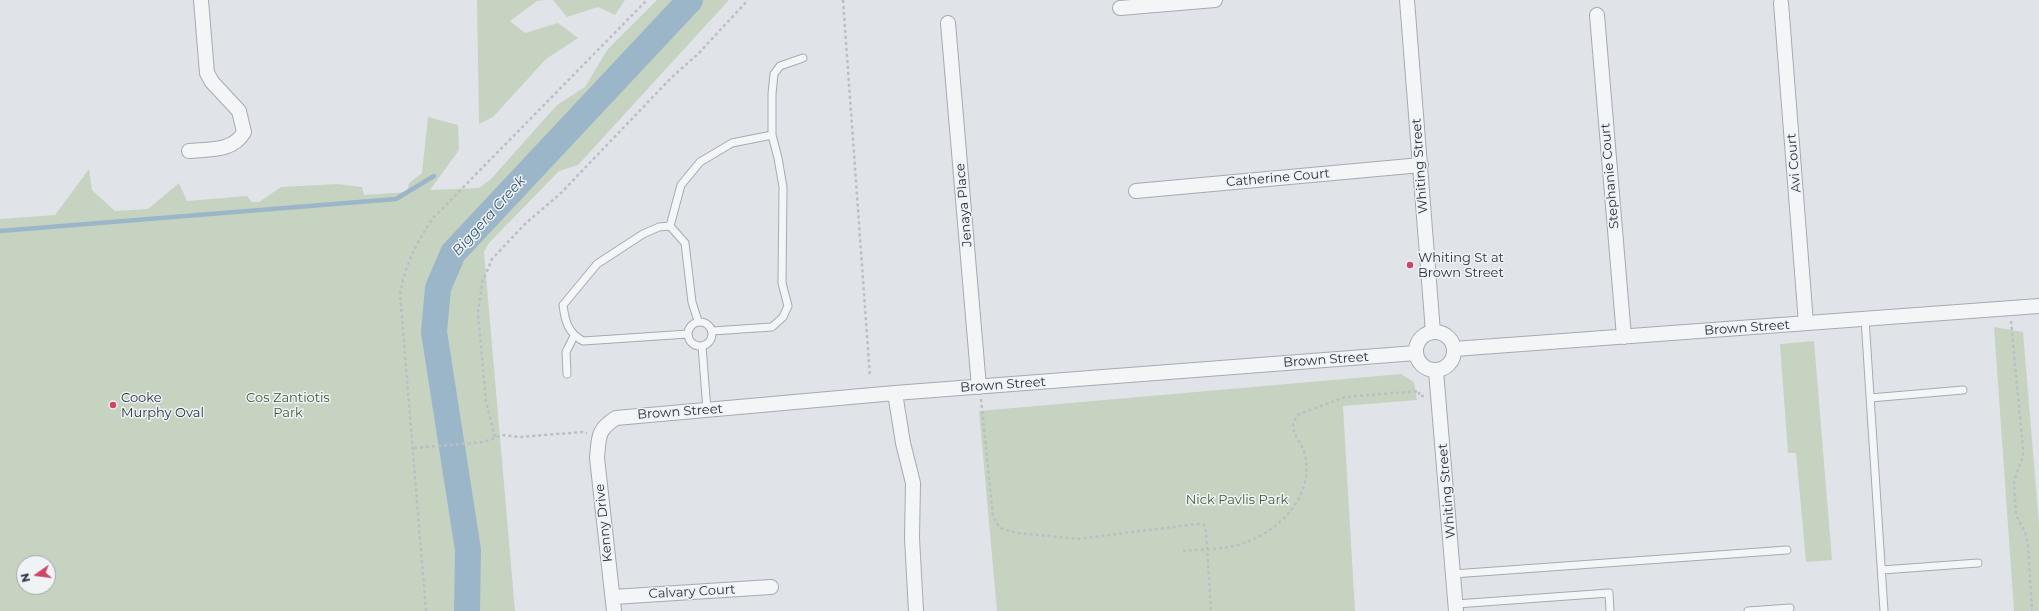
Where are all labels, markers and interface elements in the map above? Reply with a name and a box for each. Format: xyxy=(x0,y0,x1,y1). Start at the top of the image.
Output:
street label: Whiting Street xyxy=(1409,118,1431,214)
street label: Stephanie Court xyxy=(1598,122,1622,230)
street label: Avi Court xyxy=(1784,133,1804,193)
street label: Jenaya Place xyxy=(953,162,975,248)
street label: Catherine Court xyxy=(1226,166,1330,190)
water label: Biggera Creek xyxy=(449,173,529,259)
place label: Whiting St at Brown Street xyxy=(1418,250,1504,281)
marker: Whiting St at Brown Street xyxy=(1405,260,1415,270)
street label: Brown Street xyxy=(1704,317,1790,339)
street label: Brown Street xyxy=(1283,349,1369,371)
street label: Brown Street xyxy=(960,374,1046,396)
place label: Cooke Murphy Oval xyxy=(121,390,204,421)
park label: Cos Zantiotis Park xyxy=(246,390,330,421)
marker: Cooke Murphy Oval xyxy=(108,400,118,410)
street label: Brown Street xyxy=(637,401,723,423)
street label: Whiting Street xyxy=(1435,443,1459,539)
street label: Kenny Drive xyxy=(592,483,616,563)
park label: Nick Pavlis Park xyxy=(1186,492,1288,508)
north arrow xyxy=(16,555,56,595)
text: N xyxy=(17,572,33,584)
street label: Calvary Court xyxy=(648,582,736,602)

